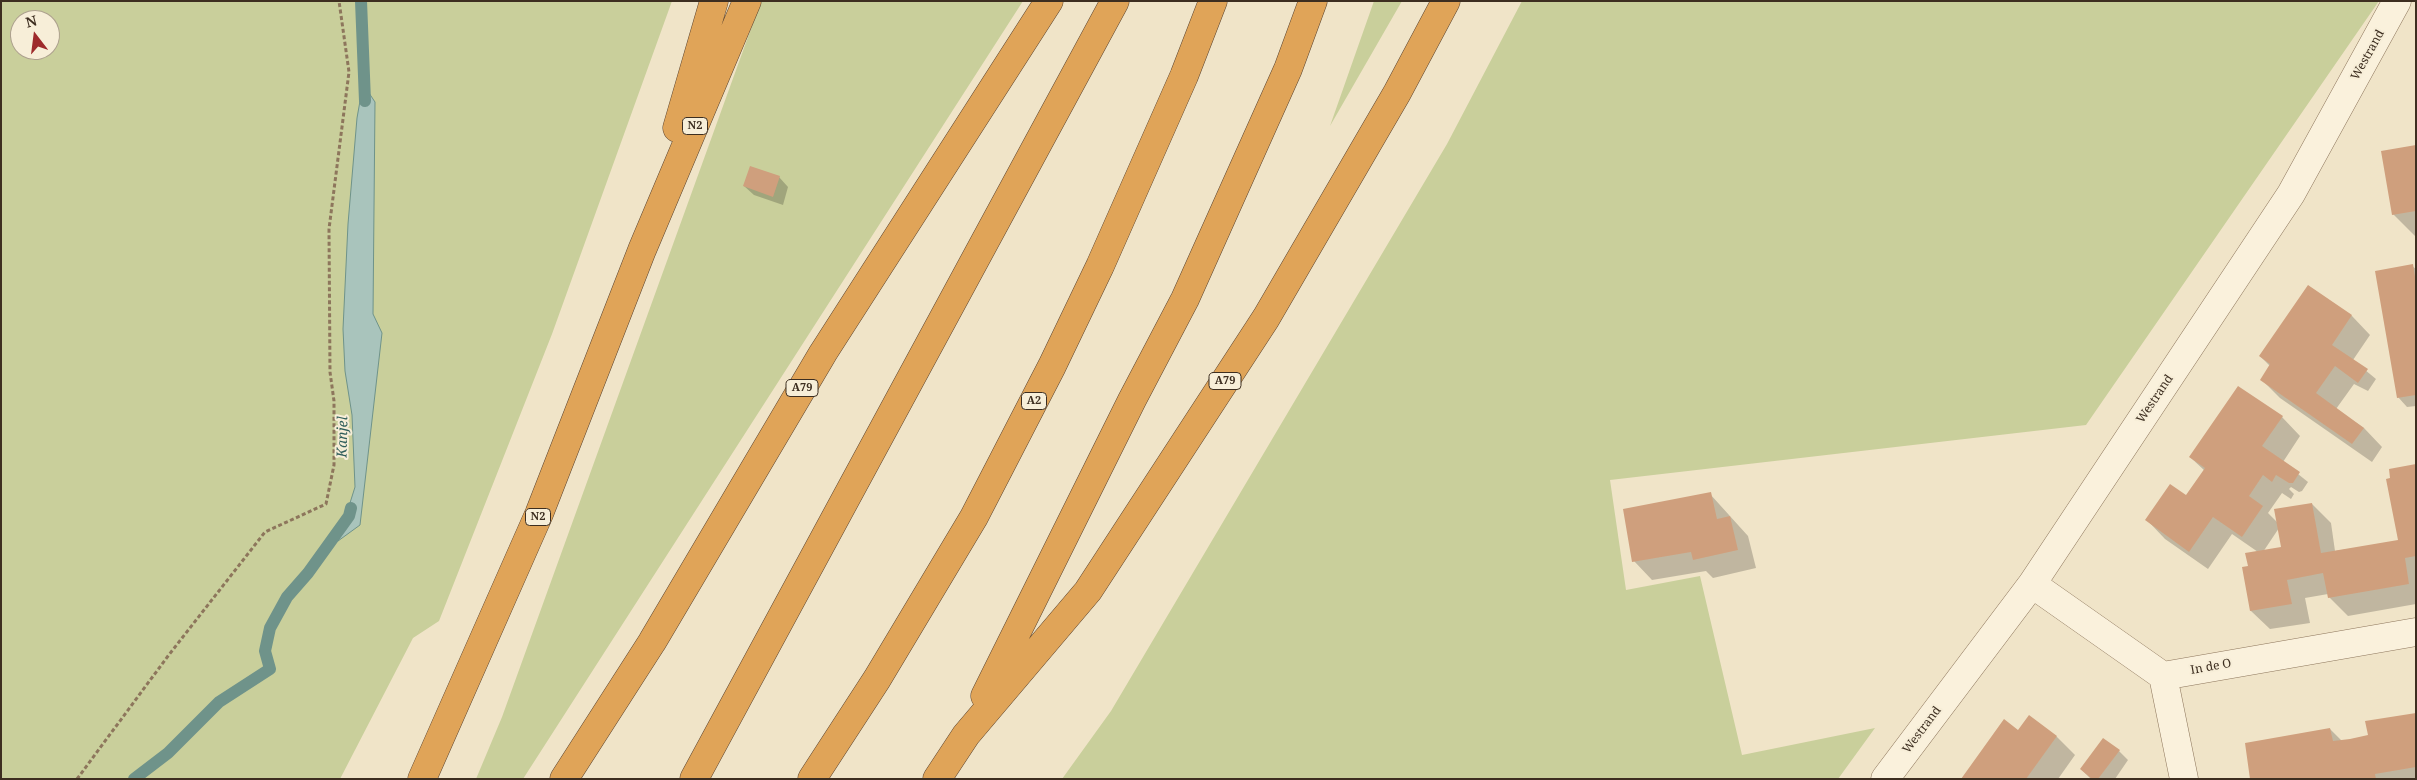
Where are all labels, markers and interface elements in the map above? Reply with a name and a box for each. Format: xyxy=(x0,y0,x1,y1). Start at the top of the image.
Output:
north arrow xyxy=(10,10,60,60)
text: N xyxy=(23,10,39,32)
street label: Westrand xyxy=(2348,27,2388,83)
road number: N2 xyxy=(682,118,708,134)
road number: A79 xyxy=(1209,372,1241,390)
street label: Westrand xyxy=(2134,372,2176,426)
road number: A79 xyxy=(786,379,818,396)
road number: A2 xyxy=(1022,392,1046,410)
water label: Kanjel xyxy=(334,416,352,458)
road number: N2 xyxy=(526,508,550,526)
street label: In de O xyxy=(2190,656,2232,678)
street label: Westrand xyxy=(1900,704,1944,756)

